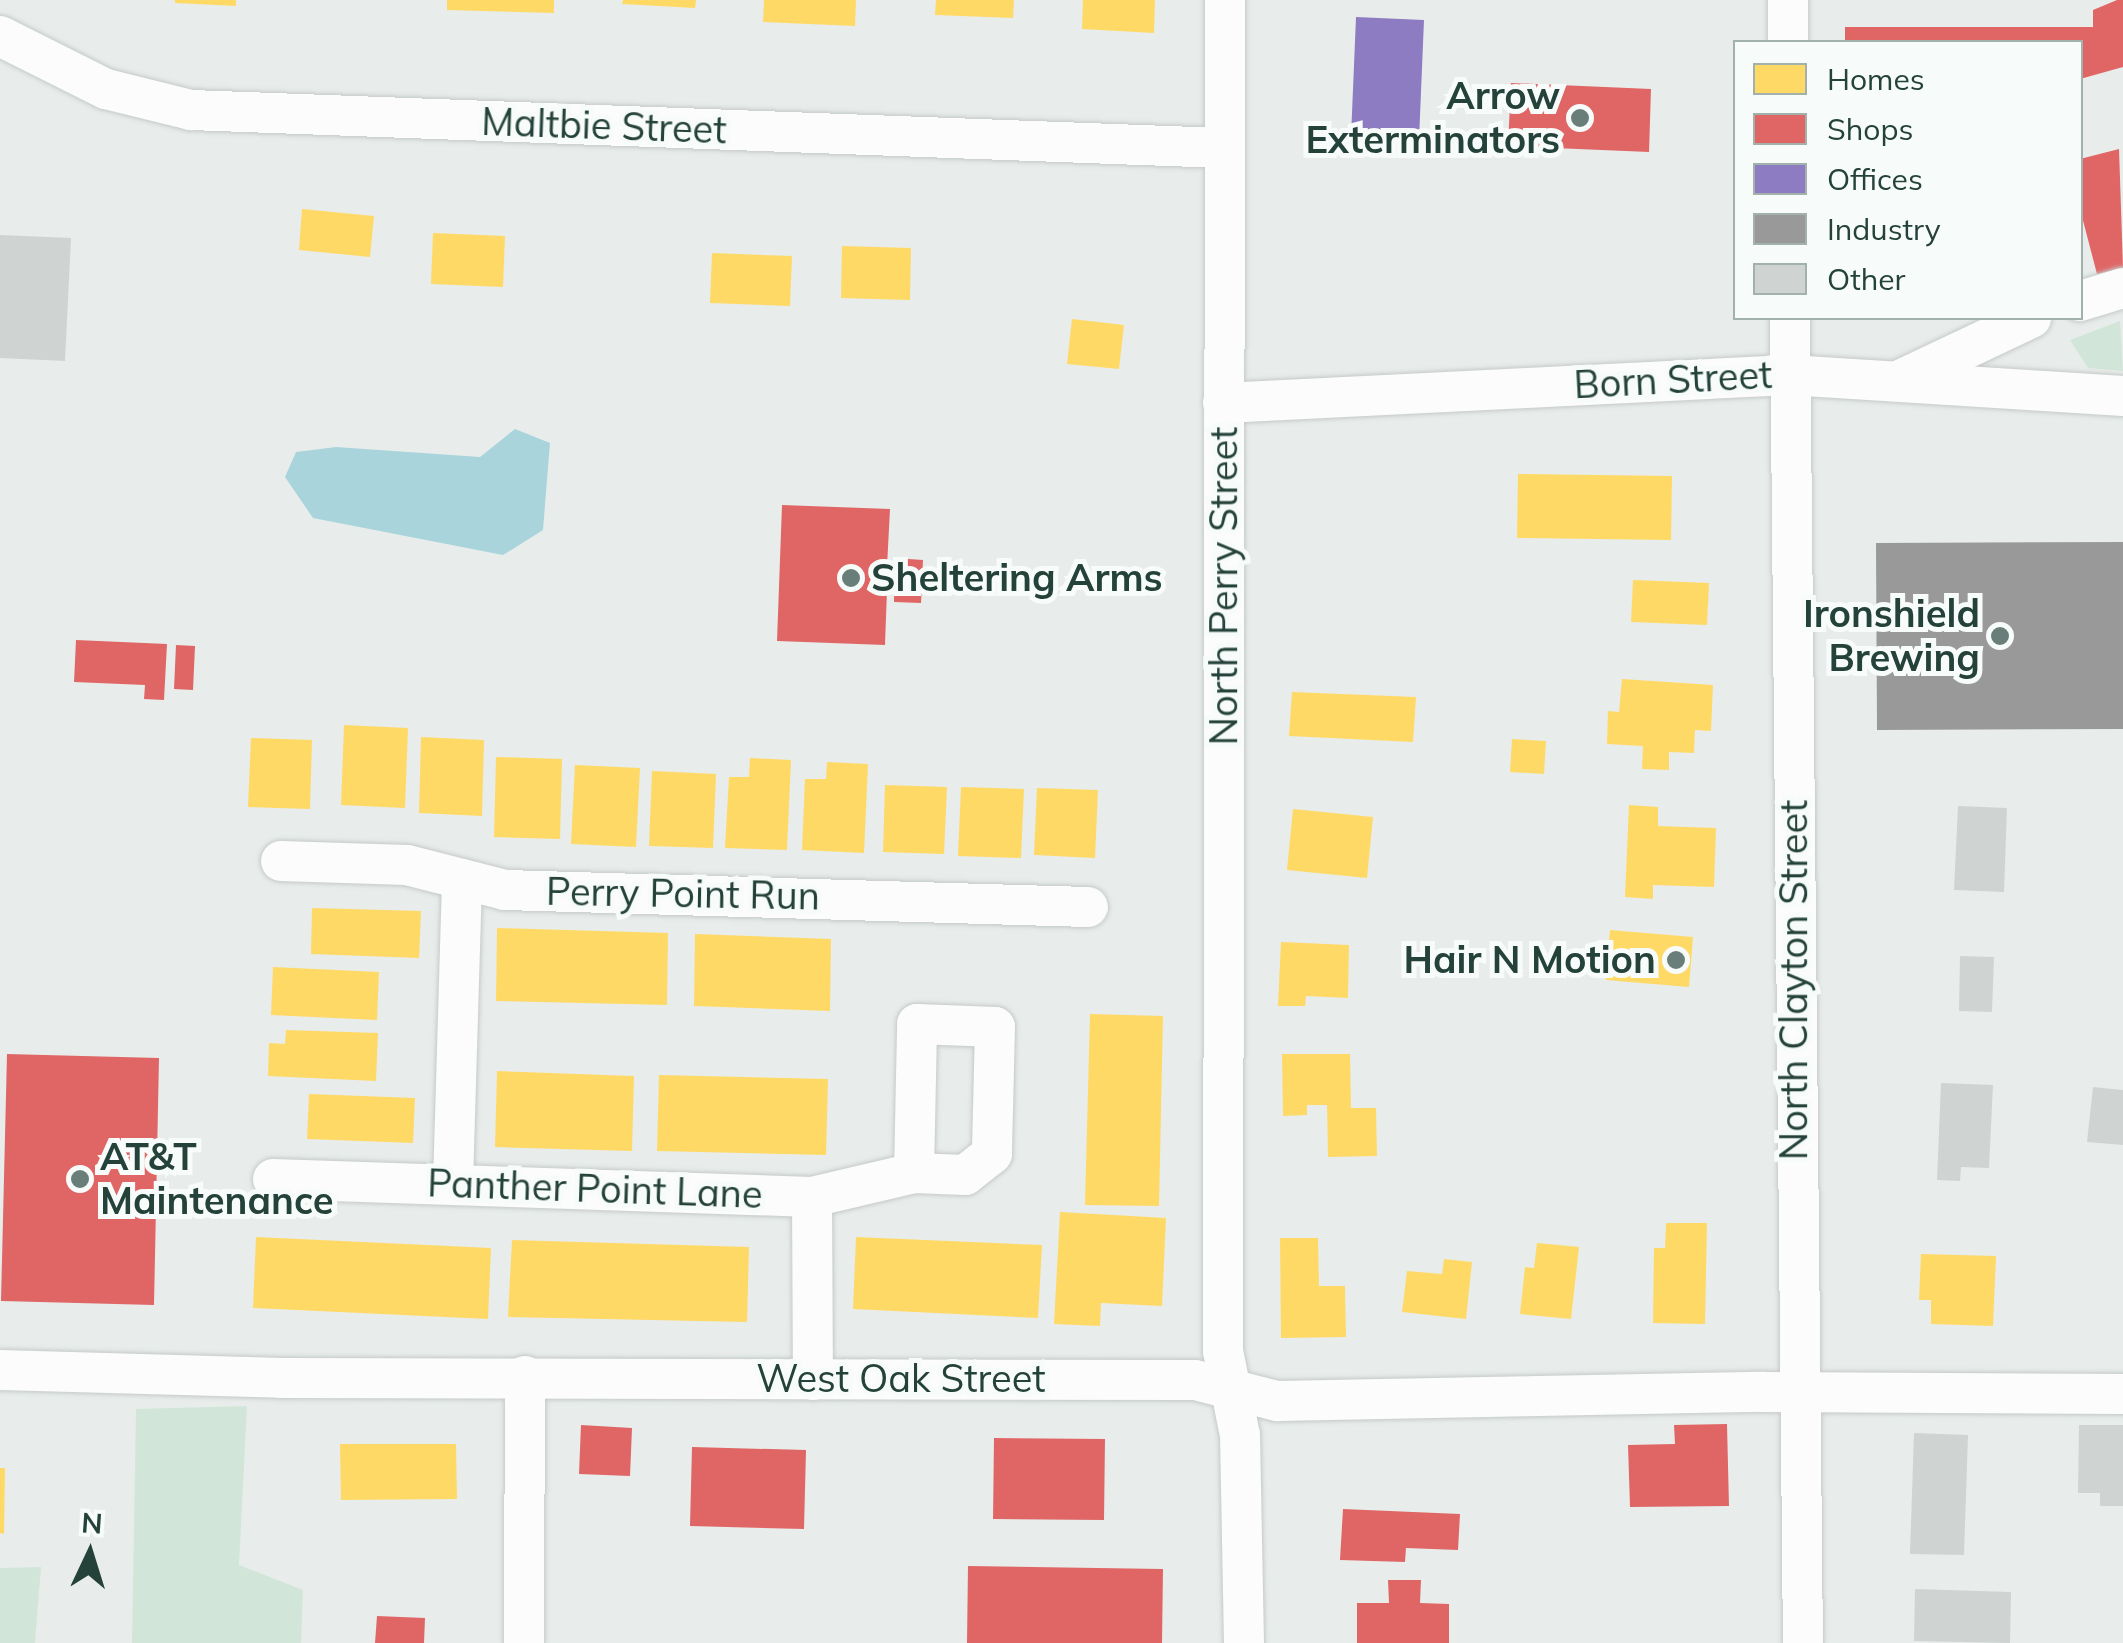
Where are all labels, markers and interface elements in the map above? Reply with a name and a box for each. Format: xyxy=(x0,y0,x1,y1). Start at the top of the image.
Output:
legend xyxy=(1733,40,2083,320)
text: Homes xyxy=(1827,60,1925,98)
place label: Arrow Exterminators xyxy=(1306,73,1560,162)
street label: Maltbie Street xyxy=(481,99,727,153)
marker: Arrow Exterminators xyxy=(1569,107,1591,129)
text: Shops xyxy=(1827,110,1913,148)
text: Offices xyxy=(1827,160,1923,198)
text: Industry xyxy=(1827,210,1941,248)
text: Other xyxy=(1827,260,1905,298)
street label: Born Street xyxy=(1573,352,1773,408)
street label: North Perry Street xyxy=(1201,427,1247,745)
place label: Sheltering Arms xyxy=(871,555,1163,601)
marker: Sheltering Arms xyxy=(840,567,862,589)
place label: Ironshield Brewing xyxy=(1803,591,1980,680)
marker: Ironshield Brewing xyxy=(1989,625,2011,647)
street label: North Clayton Street xyxy=(1771,800,1817,1160)
street label: Perry Point Run xyxy=(546,869,820,919)
place label: Hair N Motion xyxy=(1404,937,1656,983)
marker: Hair N Motion xyxy=(1665,949,1687,971)
place label: AT&T Maintenance xyxy=(100,1134,333,1224)
street label: Panther Point Lane xyxy=(427,1160,763,1218)
marker: AT&T Maintenance xyxy=(69,1168,91,1190)
street label: West Oak Street xyxy=(756,1356,1046,1402)
north arrow xyxy=(40,1503,140,1603)
text: N xyxy=(80,1504,104,1541)

